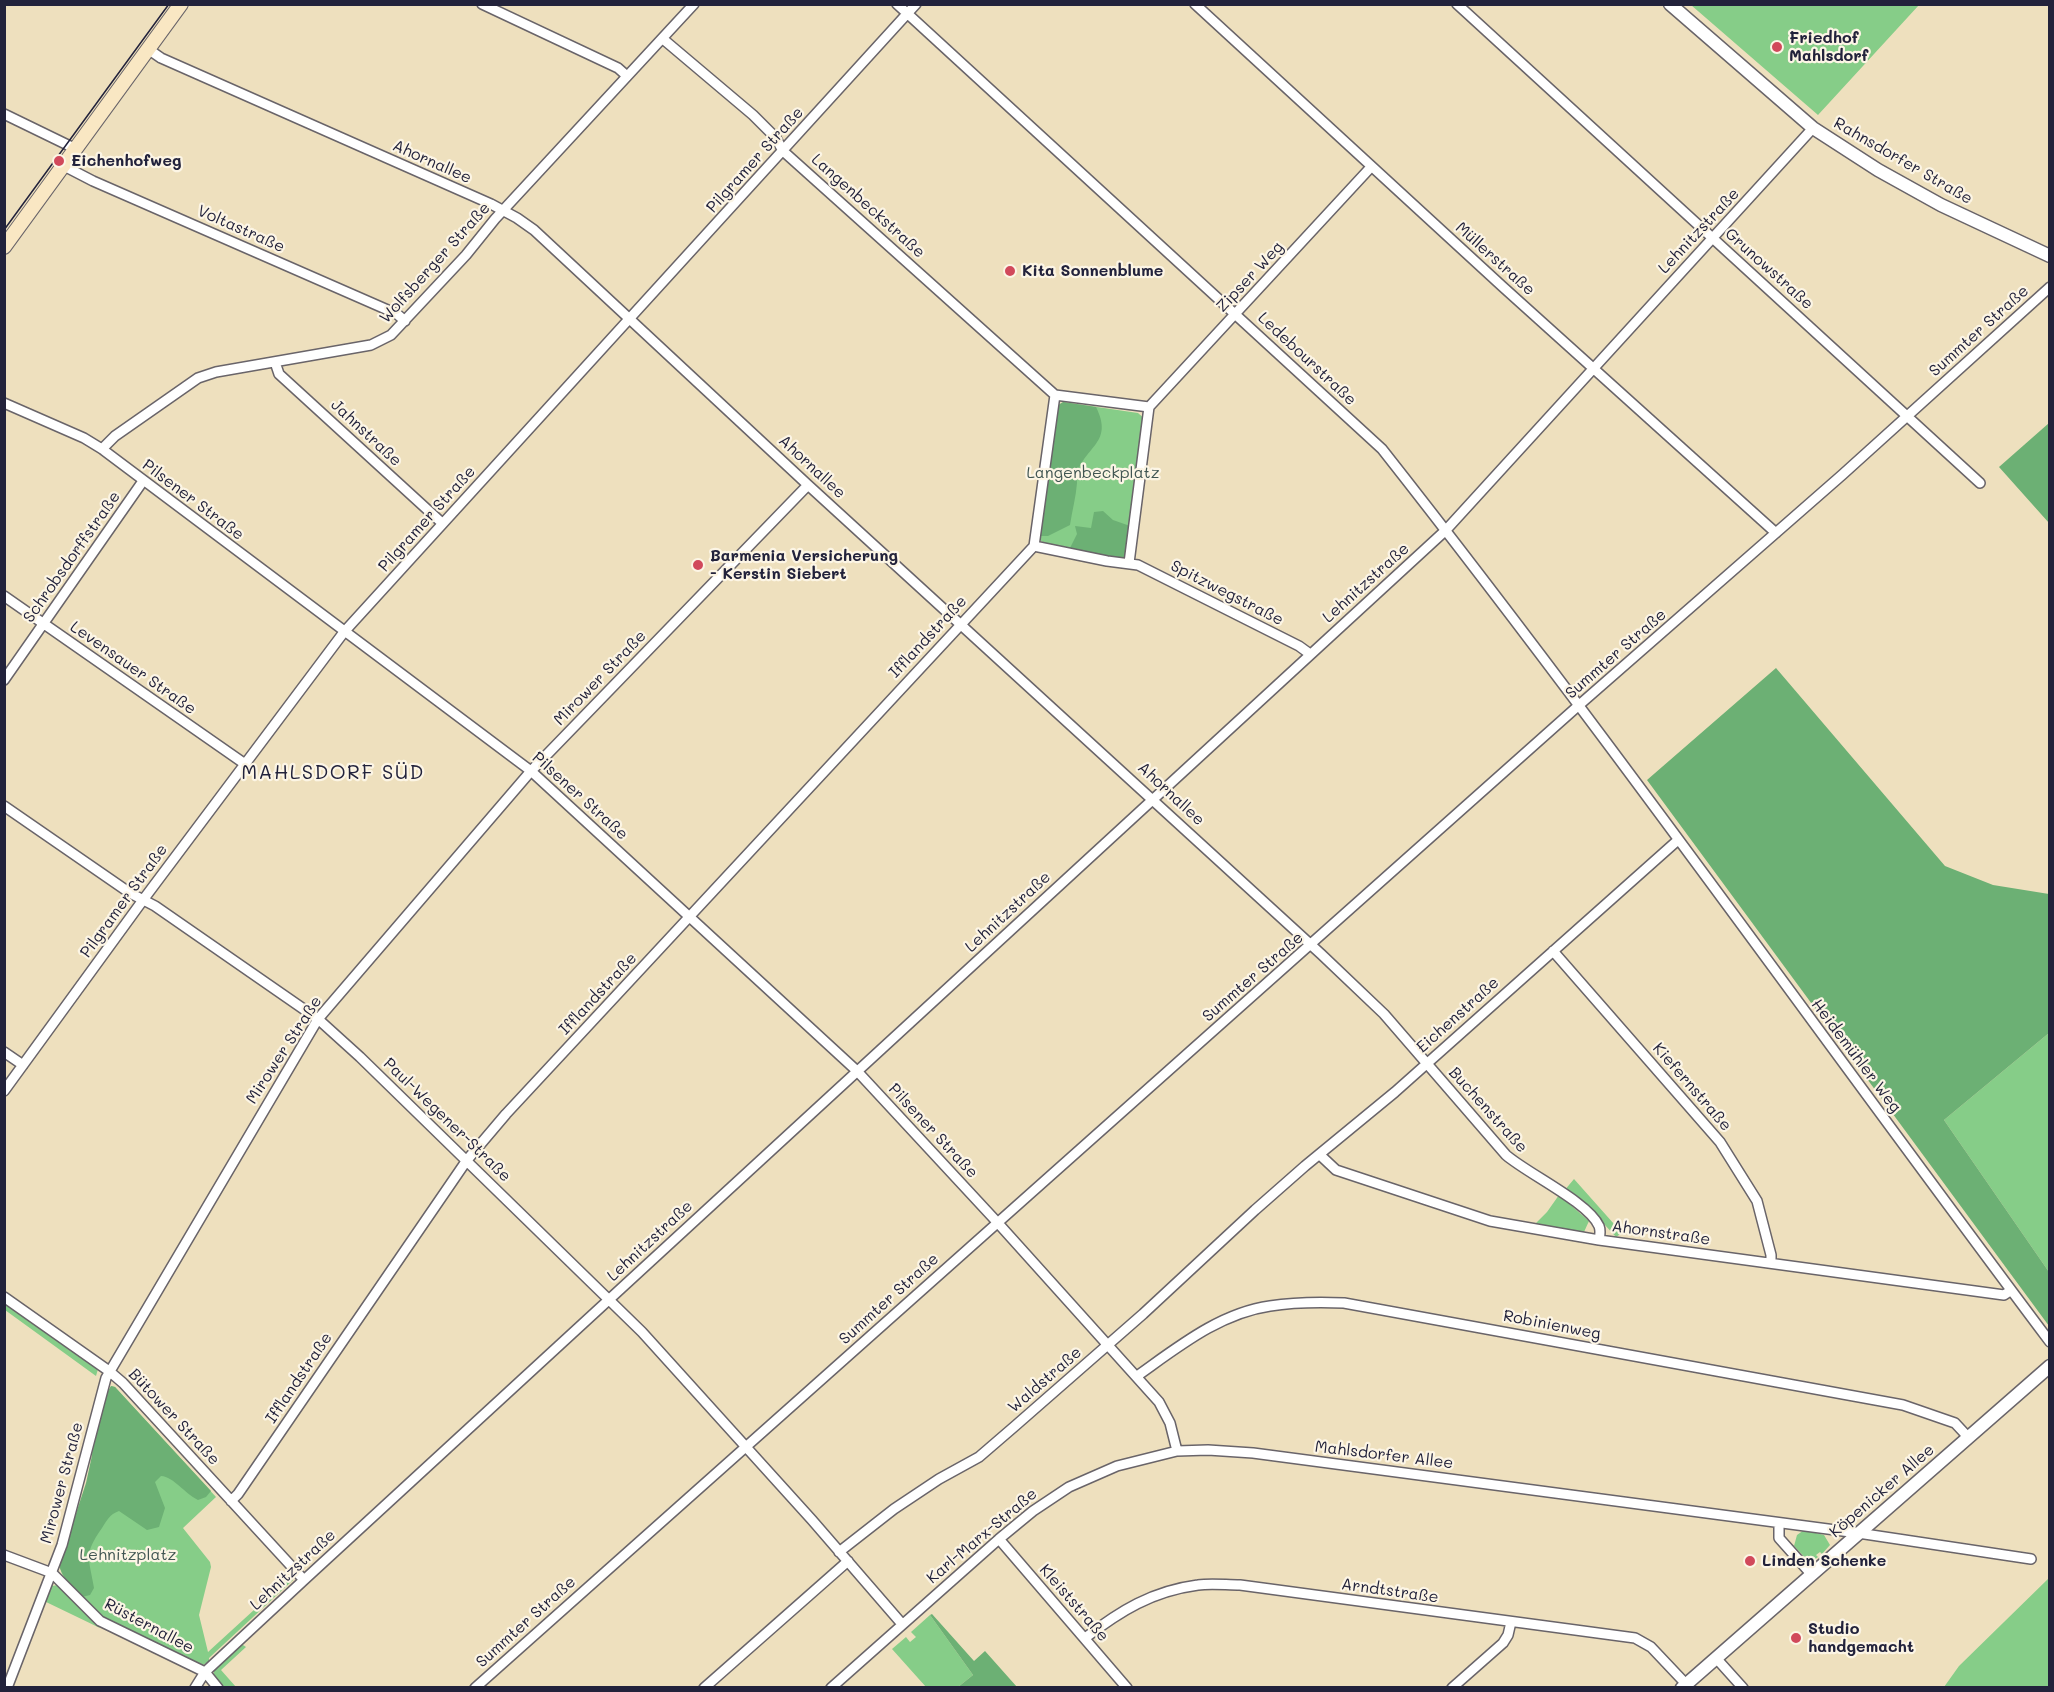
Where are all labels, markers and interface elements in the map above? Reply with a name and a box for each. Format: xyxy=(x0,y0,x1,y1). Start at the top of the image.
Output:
place label: Friedhof Mahlsdorf xyxy=(1789,28,1868,66)
marker: Friedhof Mahlsdorf xyxy=(1770,40,1784,54)
street label: Pilgramer Straße xyxy=(702,103,808,217)
street label: Rahnsdorfer Straße xyxy=(1830,113,1976,209)
street label: Ahornallee xyxy=(390,136,474,188)
street label: Langenbeckstraße xyxy=(807,150,929,262)
place label: Eichenhofweg xyxy=(71,151,181,171)
marker: Eichenhofweg xyxy=(52,154,66,168)
street label: Lehnitzstraße xyxy=(1655,184,1743,278)
street label: Wolfsberger Straße xyxy=(376,199,494,327)
street label: Voltastraße xyxy=(194,201,288,257)
street label: Müllerstraße xyxy=(1451,218,1539,300)
street label: Grunowstraße xyxy=(1721,224,1817,314)
street label: Zipser Weg xyxy=(1212,238,1288,316)
place label: Kita Sonnenblume xyxy=(1022,261,1163,281)
marker: Kita Sonnenblume xyxy=(1003,264,1017,278)
street label: Summter Straße xyxy=(1925,281,2033,381)
street label: Ledebourstraße xyxy=(1254,308,1360,410)
street label: Jahnstraße xyxy=(327,395,405,471)
street label: Ahornallee xyxy=(775,431,849,503)
street label: Pilsener Straße xyxy=(138,456,248,544)
street label: Pilgramer Straße xyxy=(374,462,480,576)
park label: Langenbeckplatz xyxy=(1026,463,1160,483)
street label: Schrobsdorffstraße xyxy=(19,488,125,626)
street label: Lehnitzstraße xyxy=(1319,539,1413,627)
place label: Barmenia Versicherung - Kerstin Siebert xyxy=(710,546,898,584)
street label: Spitzwegstraße xyxy=(1167,556,1287,630)
marker: Barmenia Versicherung - Kerstin Siebert xyxy=(691,558,705,572)
street label: Ifflandstraße xyxy=(885,592,971,682)
street label: Summter Straße xyxy=(1562,605,1670,703)
street label: Levensauer Straße xyxy=(66,617,200,719)
street label: Mirower Straße xyxy=(550,626,650,730)
street label: Pilsener Straße xyxy=(528,748,632,844)
street label: Ahornallee xyxy=(1134,758,1208,830)
district label: MAHLSDORF SÜD xyxy=(241,761,425,785)
street label: Pilgramer Straße xyxy=(76,840,172,962)
street label: Lehnitzstraße xyxy=(961,868,1055,956)
street label: Summter Straße xyxy=(1199,928,1307,1026)
street label: Ifflandstraße xyxy=(555,949,641,1039)
street label: Eichenstraße xyxy=(1413,973,1503,1057)
street label: Mirower Straße xyxy=(242,992,326,1108)
street label: Heidemühler Weg xyxy=(1807,995,1905,1117)
street label: Kiefernstraße xyxy=(1649,1039,1735,1135)
street label: Paul-Wegener-Straße xyxy=(379,1054,515,1186)
street label: Buchenstraße xyxy=(1444,1063,1532,1157)
street label: Pilsener Straße xyxy=(884,1080,982,1182)
street label: Lehnitzstraße xyxy=(603,1197,697,1285)
street label: Ahornstraße xyxy=(1610,1217,1712,1249)
street label: Summter Straße xyxy=(835,1249,943,1349)
street label: Robinienweg xyxy=(1502,1306,1602,1344)
street label: Ifflandstraße xyxy=(262,1329,336,1427)
street label: Waldstraße xyxy=(1004,1343,1086,1417)
street label: Bütower Straße xyxy=(124,1365,224,1469)
street label: Mirower Straße xyxy=(37,1420,87,1546)
street label: Mahlsdorfer Allee xyxy=(1314,1437,1454,1473)
street label: Köpenicker Allee xyxy=(1826,1440,1938,1542)
street label: Karl-Marx-Straße xyxy=(923,1484,1041,1588)
street label: Lehnitzstraße xyxy=(246,1526,340,1614)
park label: Lehnitzplatz xyxy=(80,1545,176,1565)
place label: Linden Schenke xyxy=(1762,1551,1886,1571)
marker: Linden Schenke xyxy=(1743,1554,1757,1568)
street label: Kleiststraße xyxy=(1035,1560,1113,1646)
street label: Summter Straße xyxy=(472,1572,580,1672)
street label: Arndtstraße xyxy=(1340,1575,1440,1607)
street label: Rüsternallee xyxy=(101,1594,197,1658)
place label: Studio handgemacht xyxy=(1808,1619,1914,1657)
marker: Studio handgemacht xyxy=(1789,1631,1803,1645)

